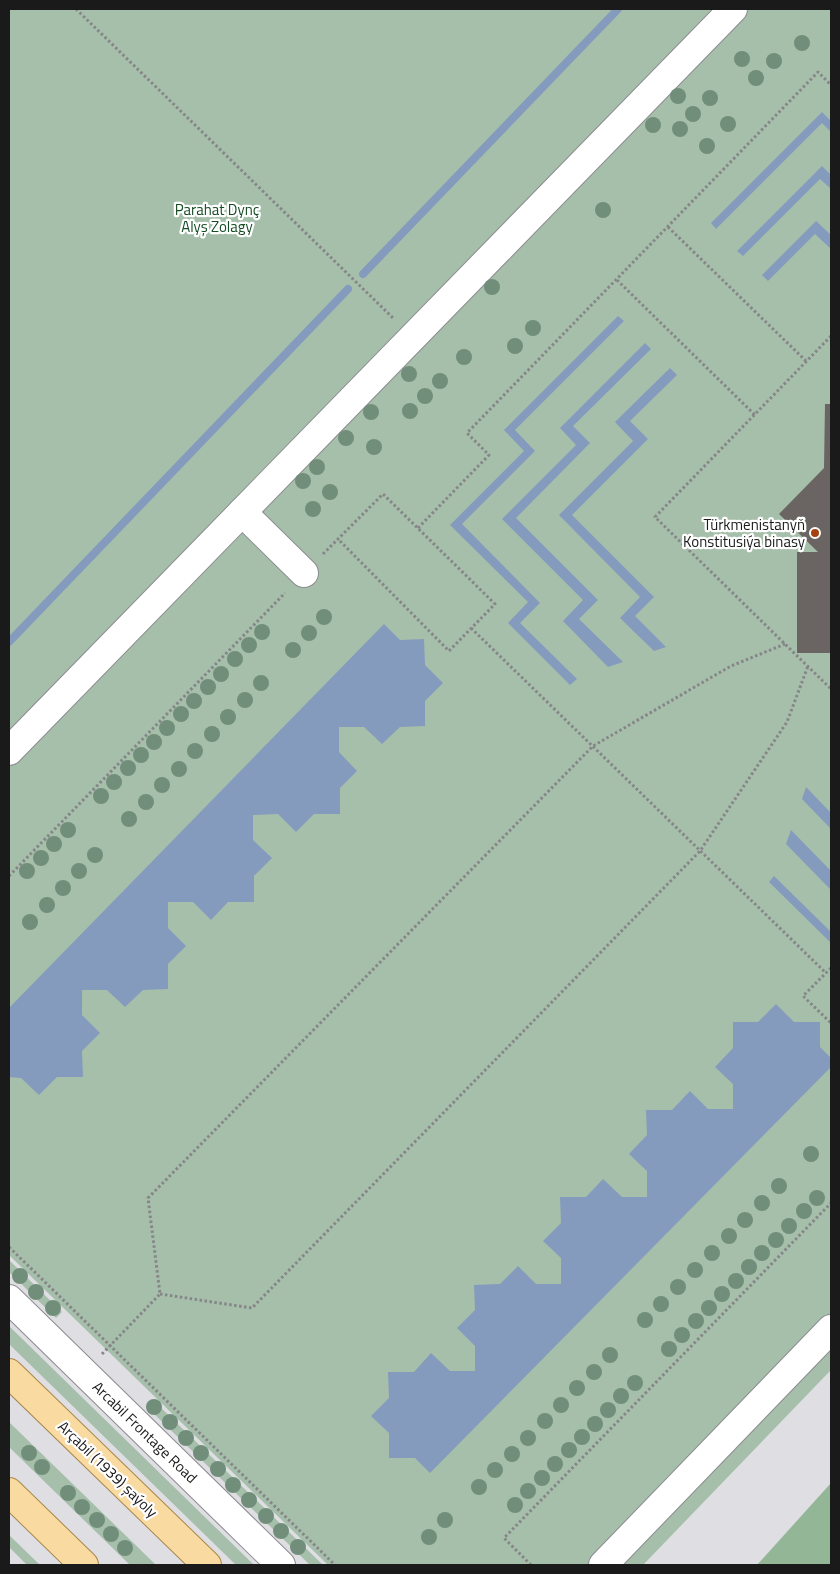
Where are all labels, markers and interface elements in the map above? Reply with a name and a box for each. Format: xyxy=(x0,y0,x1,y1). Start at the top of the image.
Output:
park label: Parahat Dynç Alyş Zolagy xyxy=(175,198,259,238)
place label: Türkmenistanyň Konstitusiýa binasy xyxy=(683,513,805,553)
marker: Türkmenistanyň Konstitusiýa binasy xyxy=(809,527,821,539)
street label: Arcabil Frontage Road xyxy=(87,1376,203,1488)
street label: Arçabil (1939) şaýoly xyxy=(53,1415,163,1523)

